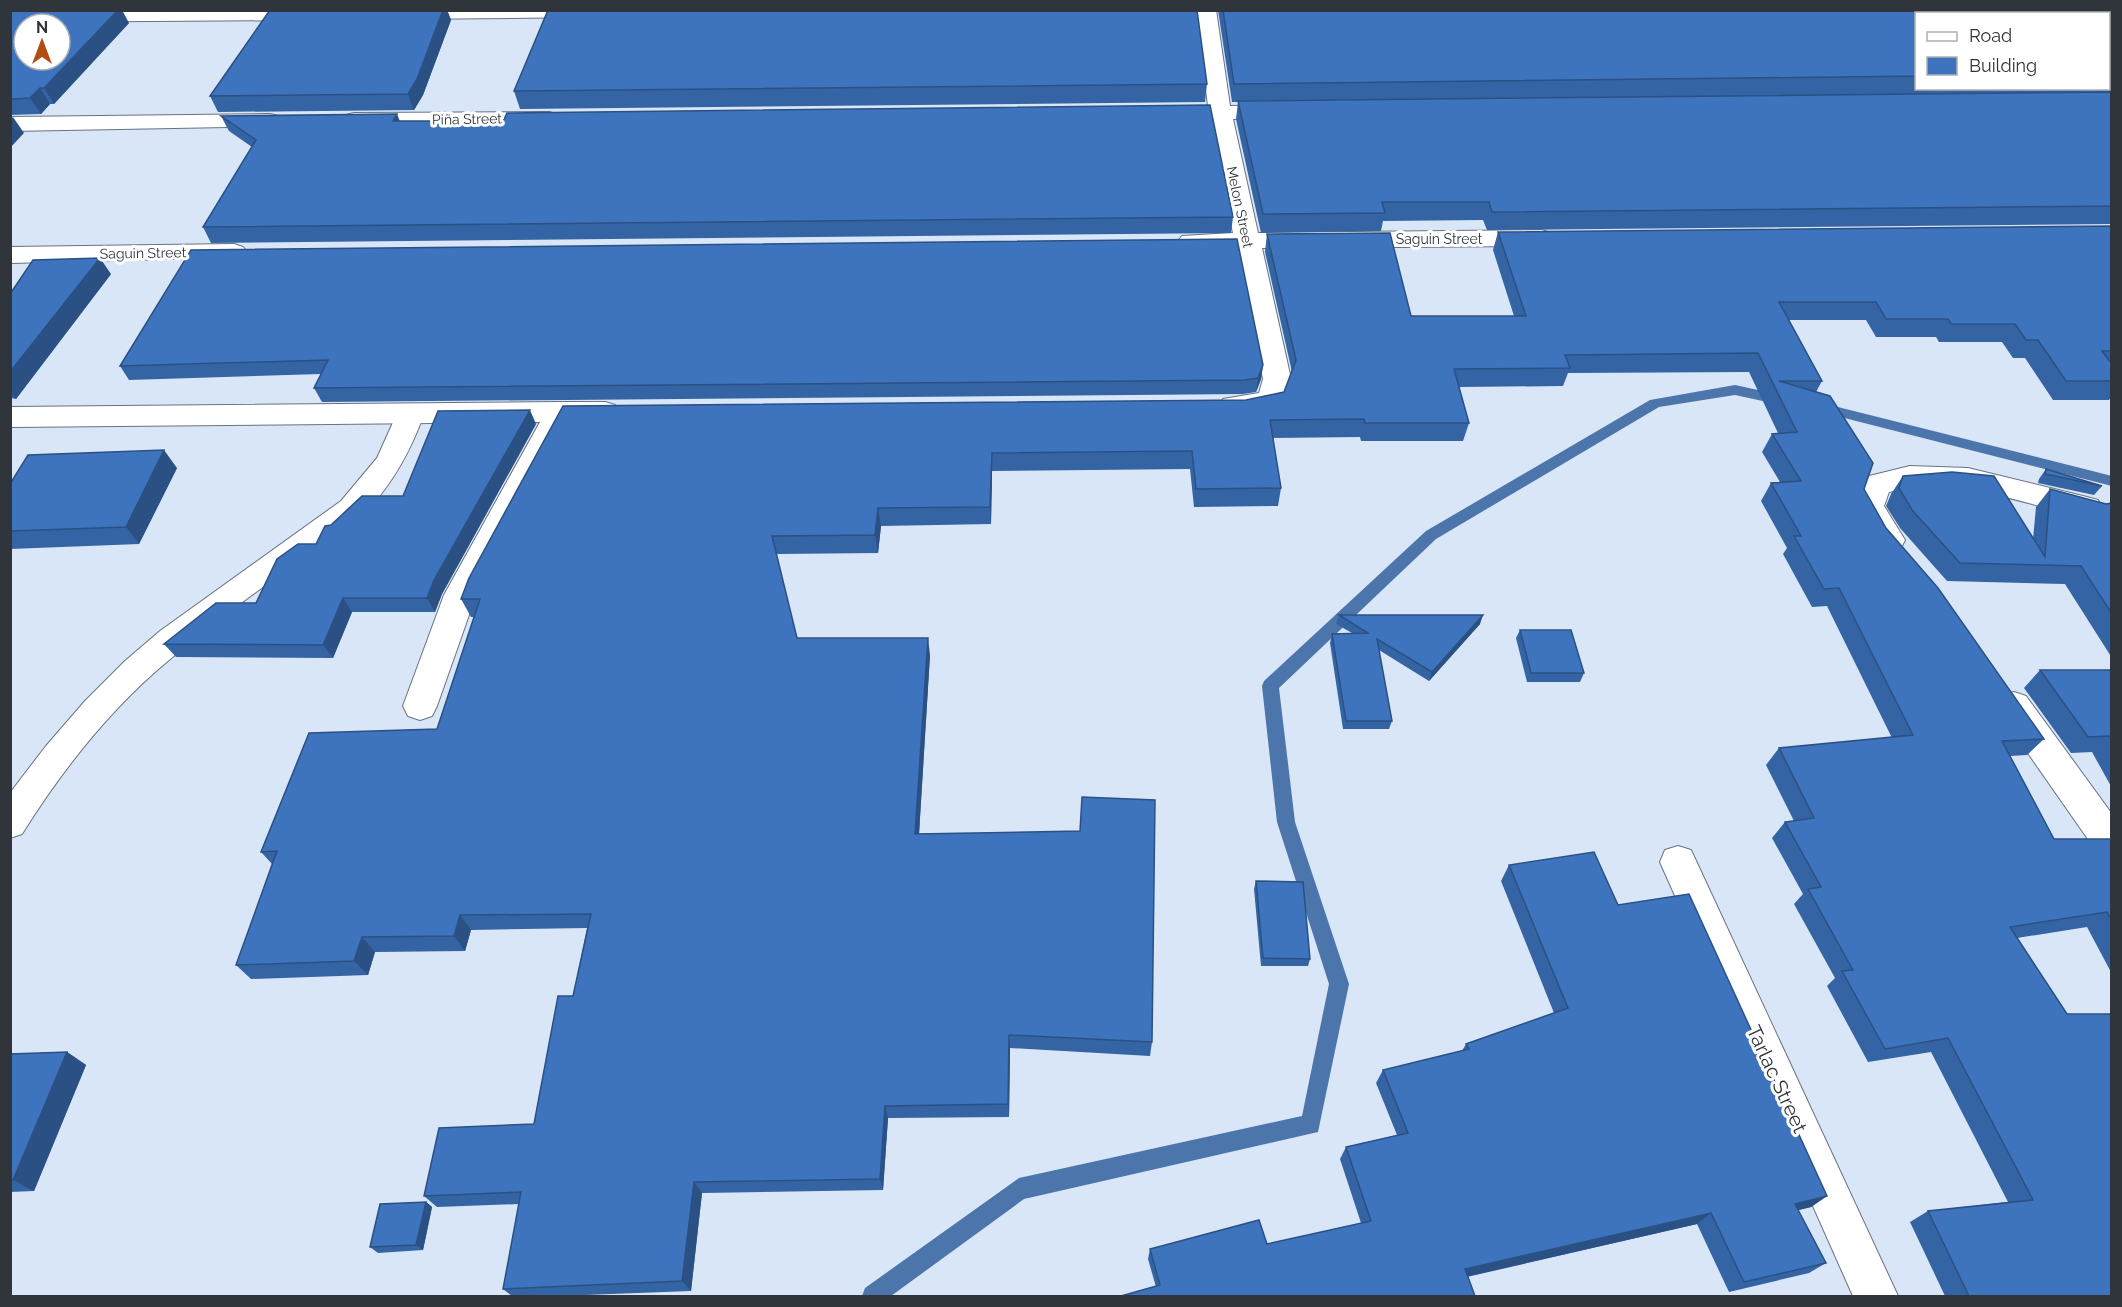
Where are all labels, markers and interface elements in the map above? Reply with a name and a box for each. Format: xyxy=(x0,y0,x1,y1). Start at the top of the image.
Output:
north arrow xyxy=(12,12,72,72)
legend xyxy=(1915,12,2110,90)
text: N xyxy=(36,18,48,37)
text: Road xyxy=(1969,25,2012,46)
text: Building xyxy=(1969,55,2037,76)
street label: Piña Street xyxy=(432,110,502,128)
street label: Melon Street xyxy=(1224,165,1257,250)
street label: Saguin Street xyxy=(1396,231,1483,247)
street label: Saguin Street xyxy=(100,244,187,262)
street label: Tarlac Street xyxy=(1742,1021,1812,1137)

